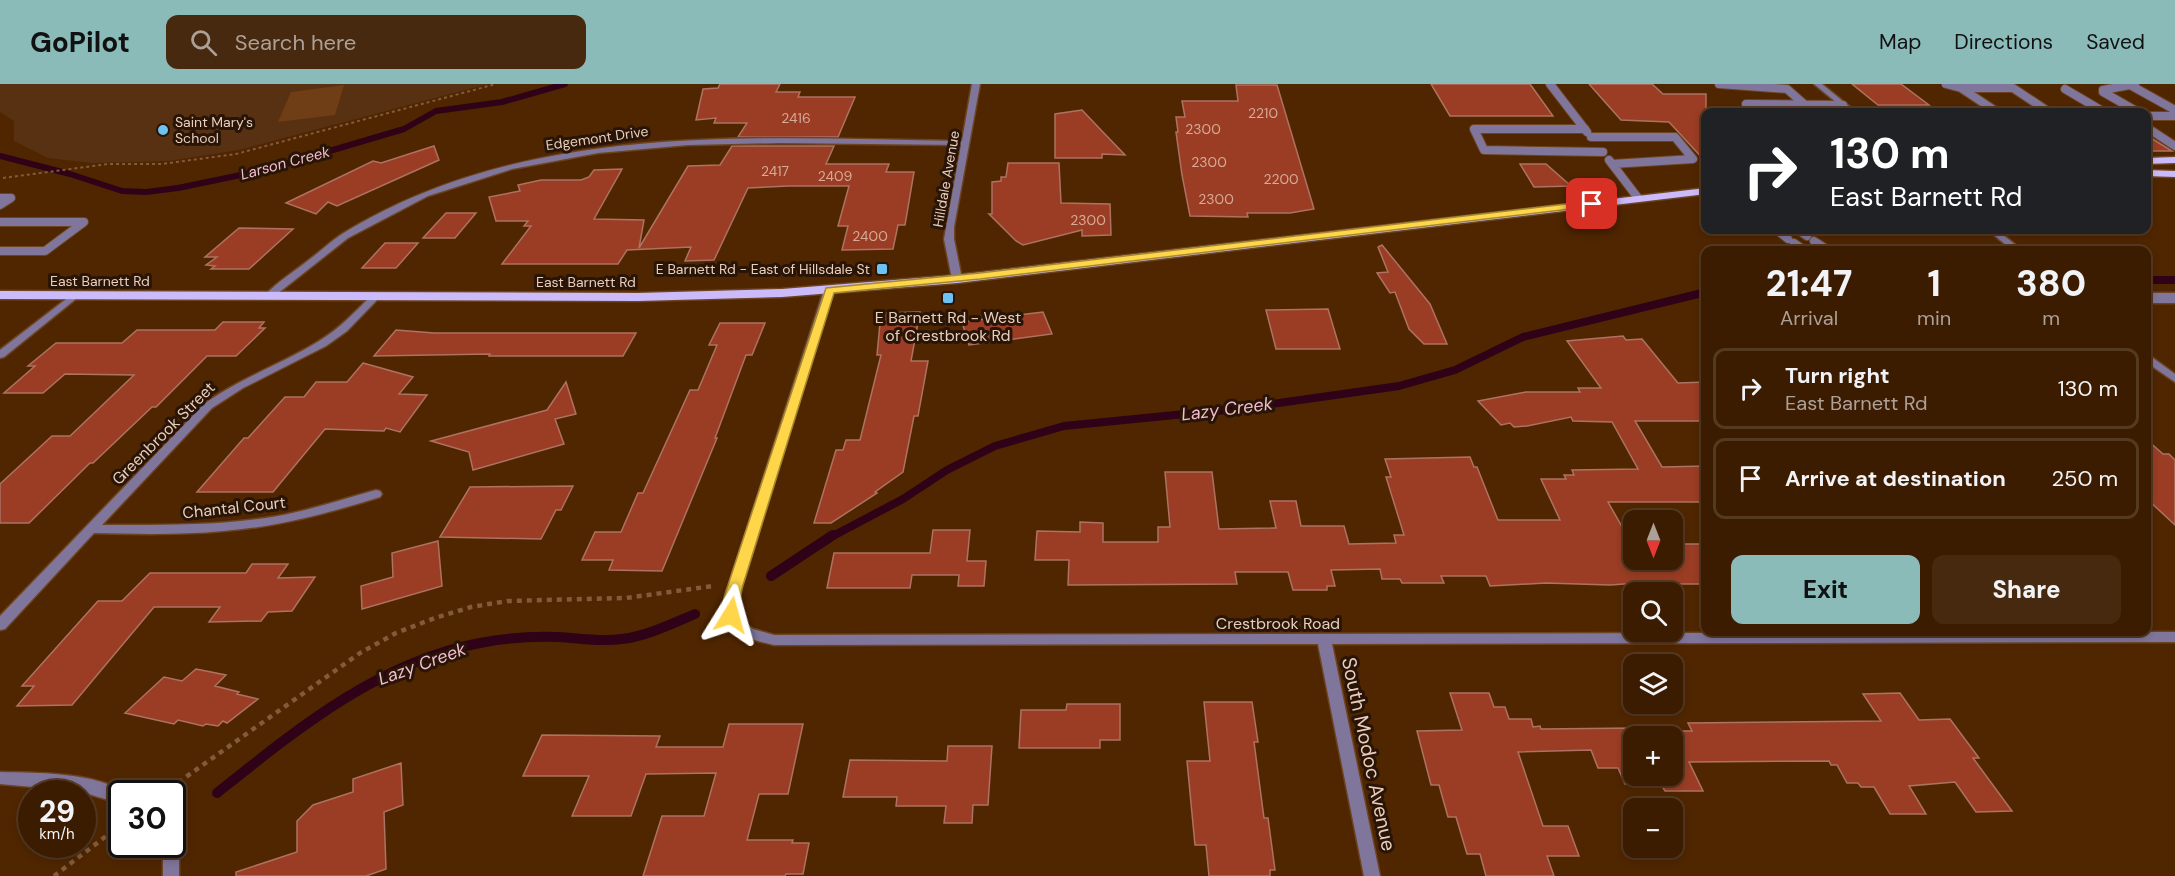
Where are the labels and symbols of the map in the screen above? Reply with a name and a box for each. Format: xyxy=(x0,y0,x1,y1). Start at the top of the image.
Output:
house number: 2210 xyxy=(1248,104,1278,122)
house number: 2416 xyxy=(781,109,811,127)
place label: Saint Mary's School xyxy=(175,113,253,147)
house number: 2300 xyxy=(1185,120,1221,138)
street label: Edgemont Drive xyxy=(545,122,649,154)
marker: Saint Mary's School xyxy=(156,123,170,137)
street label: Hilldale Avenue xyxy=(929,129,963,229)
water label: Larson Creek xyxy=(238,141,332,185)
house number: 2300 xyxy=(1191,153,1227,171)
house number: 2417 xyxy=(761,162,789,180)
house number: 2409 xyxy=(818,167,853,185)
house number: 2200 xyxy=(1263,170,1299,188)
pin xyxy=(1566,178,1617,229)
house number: 2300 xyxy=(1198,190,1234,208)
house number: 2300 xyxy=(1070,211,1106,229)
house number: 2400 xyxy=(852,227,888,245)
place label: E Barnett Rd - East of Hillsdale St xyxy=(656,260,870,278)
marker: E Barnett Rd - East of Hillsdale St xyxy=(875,262,889,276)
street label: East Barnett Rd xyxy=(50,272,150,290)
street label: East Barnett Rd xyxy=(536,273,636,291)
marker: E Barnett Rd - West of Crestbrook Rd xyxy=(941,291,955,305)
place label: E Barnett Rd - West of Crestbrook Rd xyxy=(875,307,1021,346)
street label: Greenbrook Street xyxy=(107,377,219,489)
water label: Lazy Creek xyxy=(1180,391,1275,427)
street label: Chantal Court xyxy=(181,492,287,523)
north arrow xyxy=(1623,510,1683,570)
position arrow xyxy=(699,583,763,647)
street label: Crestbrook Road xyxy=(1216,613,1340,634)
water label: Lazy Creek xyxy=(375,637,470,691)
street label: South Modoc Avenue xyxy=(1336,655,1402,853)
speed limit sign: 30 xyxy=(108,780,186,858)

